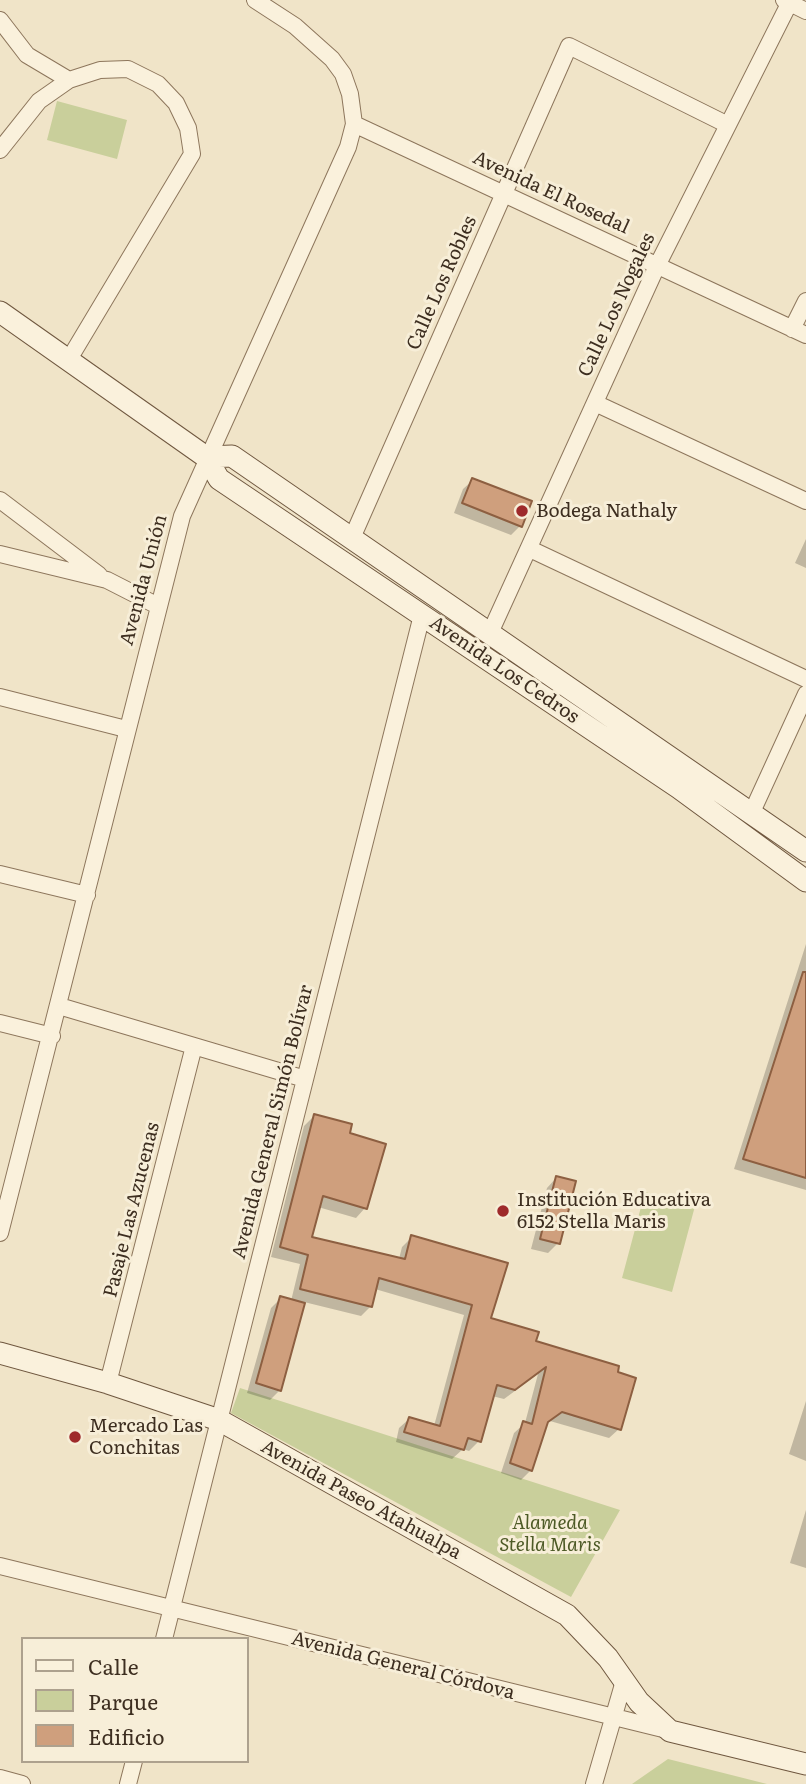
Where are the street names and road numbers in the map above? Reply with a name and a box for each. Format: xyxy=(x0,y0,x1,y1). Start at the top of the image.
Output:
street label: Avenida El Rosedal xyxy=(469,147,633,239)
street label: Calle Los Robles xyxy=(402,212,482,354)
street label: Calle Los Nogales xyxy=(574,230,660,380)
street label: Avenida Unión xyxy=(116,512,172,648)
street label: Avenida Los Cedros xyxy=(425,611,583,729)
street label: Avenida General Simón Bolívar xyxy=(228,983,318,1261)
street label: Pasaje Las Azucenas xyxy=(99,1120,165,1300)
street label: Avenida Paseo Atahualpa xyxy=(257,1435,465,1565)
street label: Avenida General Córdova xyxy=(289,1627,517,1705)

